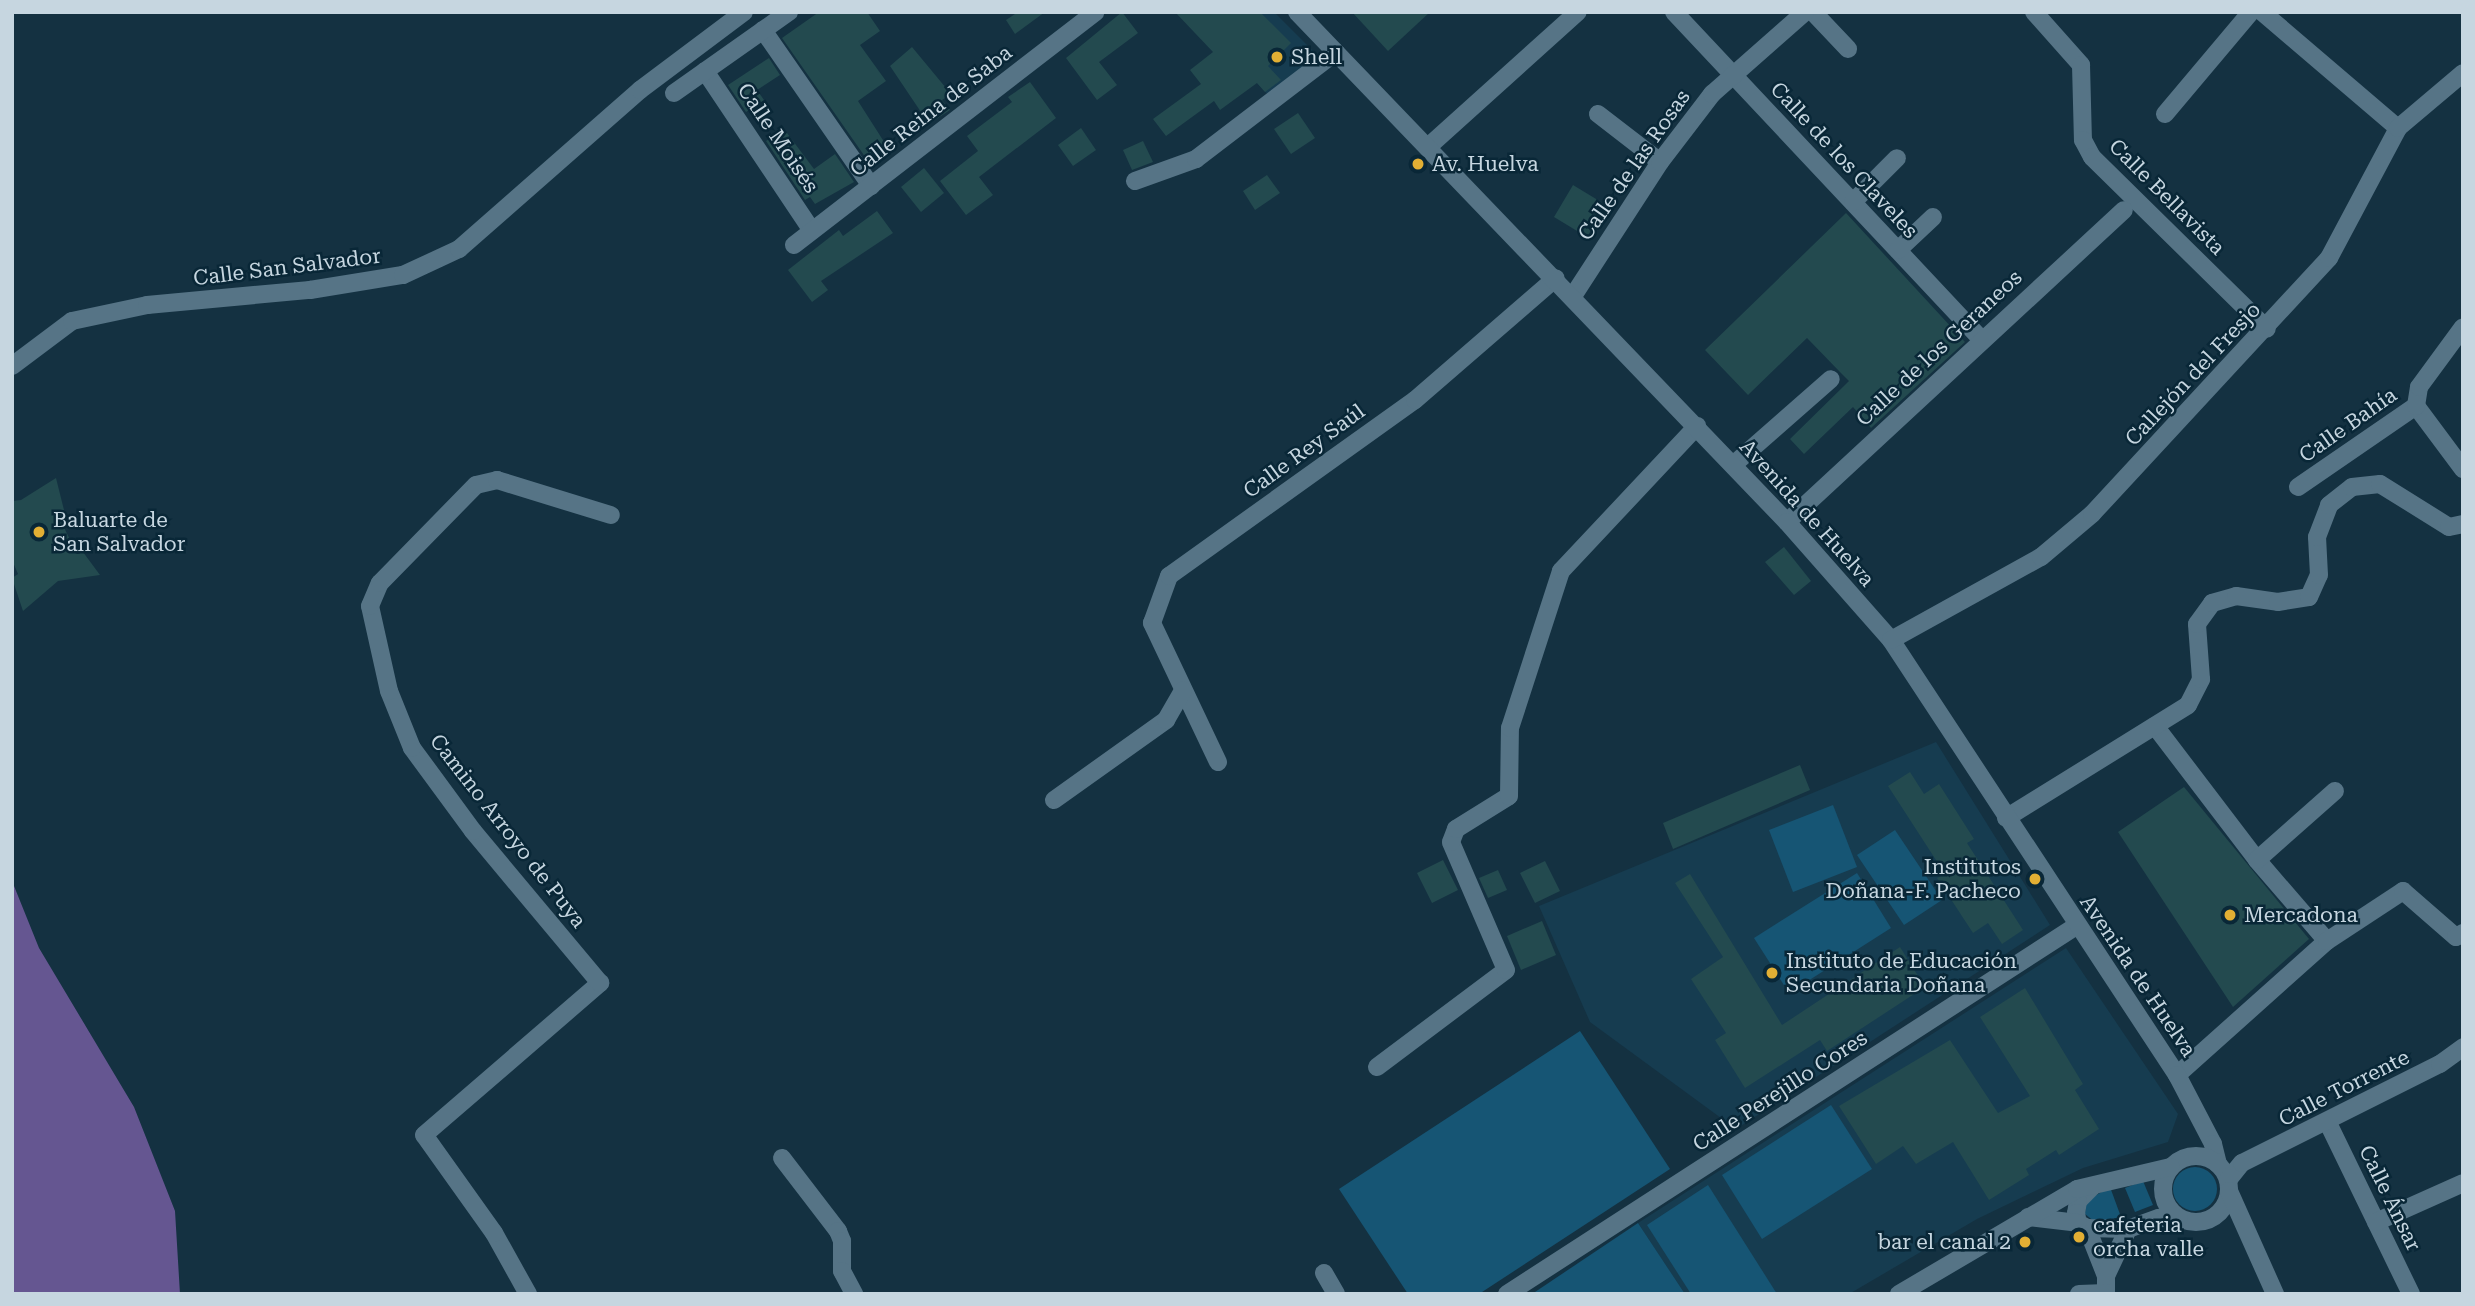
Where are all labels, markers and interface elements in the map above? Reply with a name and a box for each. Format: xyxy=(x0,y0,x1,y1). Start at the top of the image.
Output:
street label: Calle Reina de Saba xyxy=(845,40,1017,182)
place label: Shell xyxy=(1291,44,1342,70)
marker: Shell xyxy=(1269,49,1285,65)
street label: Calle de los Claveles xyxy=(1765,77,1923,243)
street label: Calle Moisés xyxy=(732,78,824,198)
street label: Calle de las Rosas xyxy=(1573,85,1695,245)
street label: Calle Bellavista xyxy=(2104,134,2230,260)
place label: Av. Huelva xyxy=(1432,151,1539,177)
marker: Av. Huelva xyxy=(1410,156,1426,172)
street label: Calle San Salvador xyxy=(192,243,382,291)
street label: Calle de los Geraneos xyxy=(1851,265,2027,431)
street label: Callejón del Fresjo xyxy=(2120,297,2266,451)
street label: Calle Bahía xyxy=(2294,382,2402,468)
street label: Calle Rey Saúl xyxy=(1238,399,1370,503)
street label: Avenida de Huelva xyxy=(1734,434,1880,592)
place label: Baluarte de San Salvador xyxy=(53,507,185,557)
marker: Baluarte de San Salvador xyxy=(31,524,47,540)
street label: Camino Arroyo de Puya xyxy=(424,729,592,933)
place label: Institutos Doñana-F. Pacheco xyxy=(1826,854,2021,904)
marker: Institutos Doñana-F. Pacheco xyxy=(2027,871,2043,887)
street label: Avenida de Huelva xyxy=(2075,890,2201,1062)
place label: Mercadona xyxy=(2244,902,2358,928)
marker: Mercadona xyxy=(2222,907,2238,923)
place label: Instituto de Educación Secundaria Doñana xyxy=(1786,948,2017,998)
marker: Instituto de Educación Secundaria Doñana xyxy=(1764,965,1780,981)
street label: Calle Perejillo Cores xyxy=(1688,1025,1872,1157)
street label: Calle Torrente xyxy=(2275,1044,2413,1132)
street label: Calle Ánsar xyxy=(2354,1141,2426,1255)
place label: cafeteria orcha valle xyxy=(2093,1212,2204,1262)
place label: bar el canal 2 xyxy=(1878,1229,2011,1255)
marker: cafeteria orcha valle xyxy=(2071,1229,2087,1245)
marker: bar el canal 2 xyxy=(2017,1234,2033,1250)

